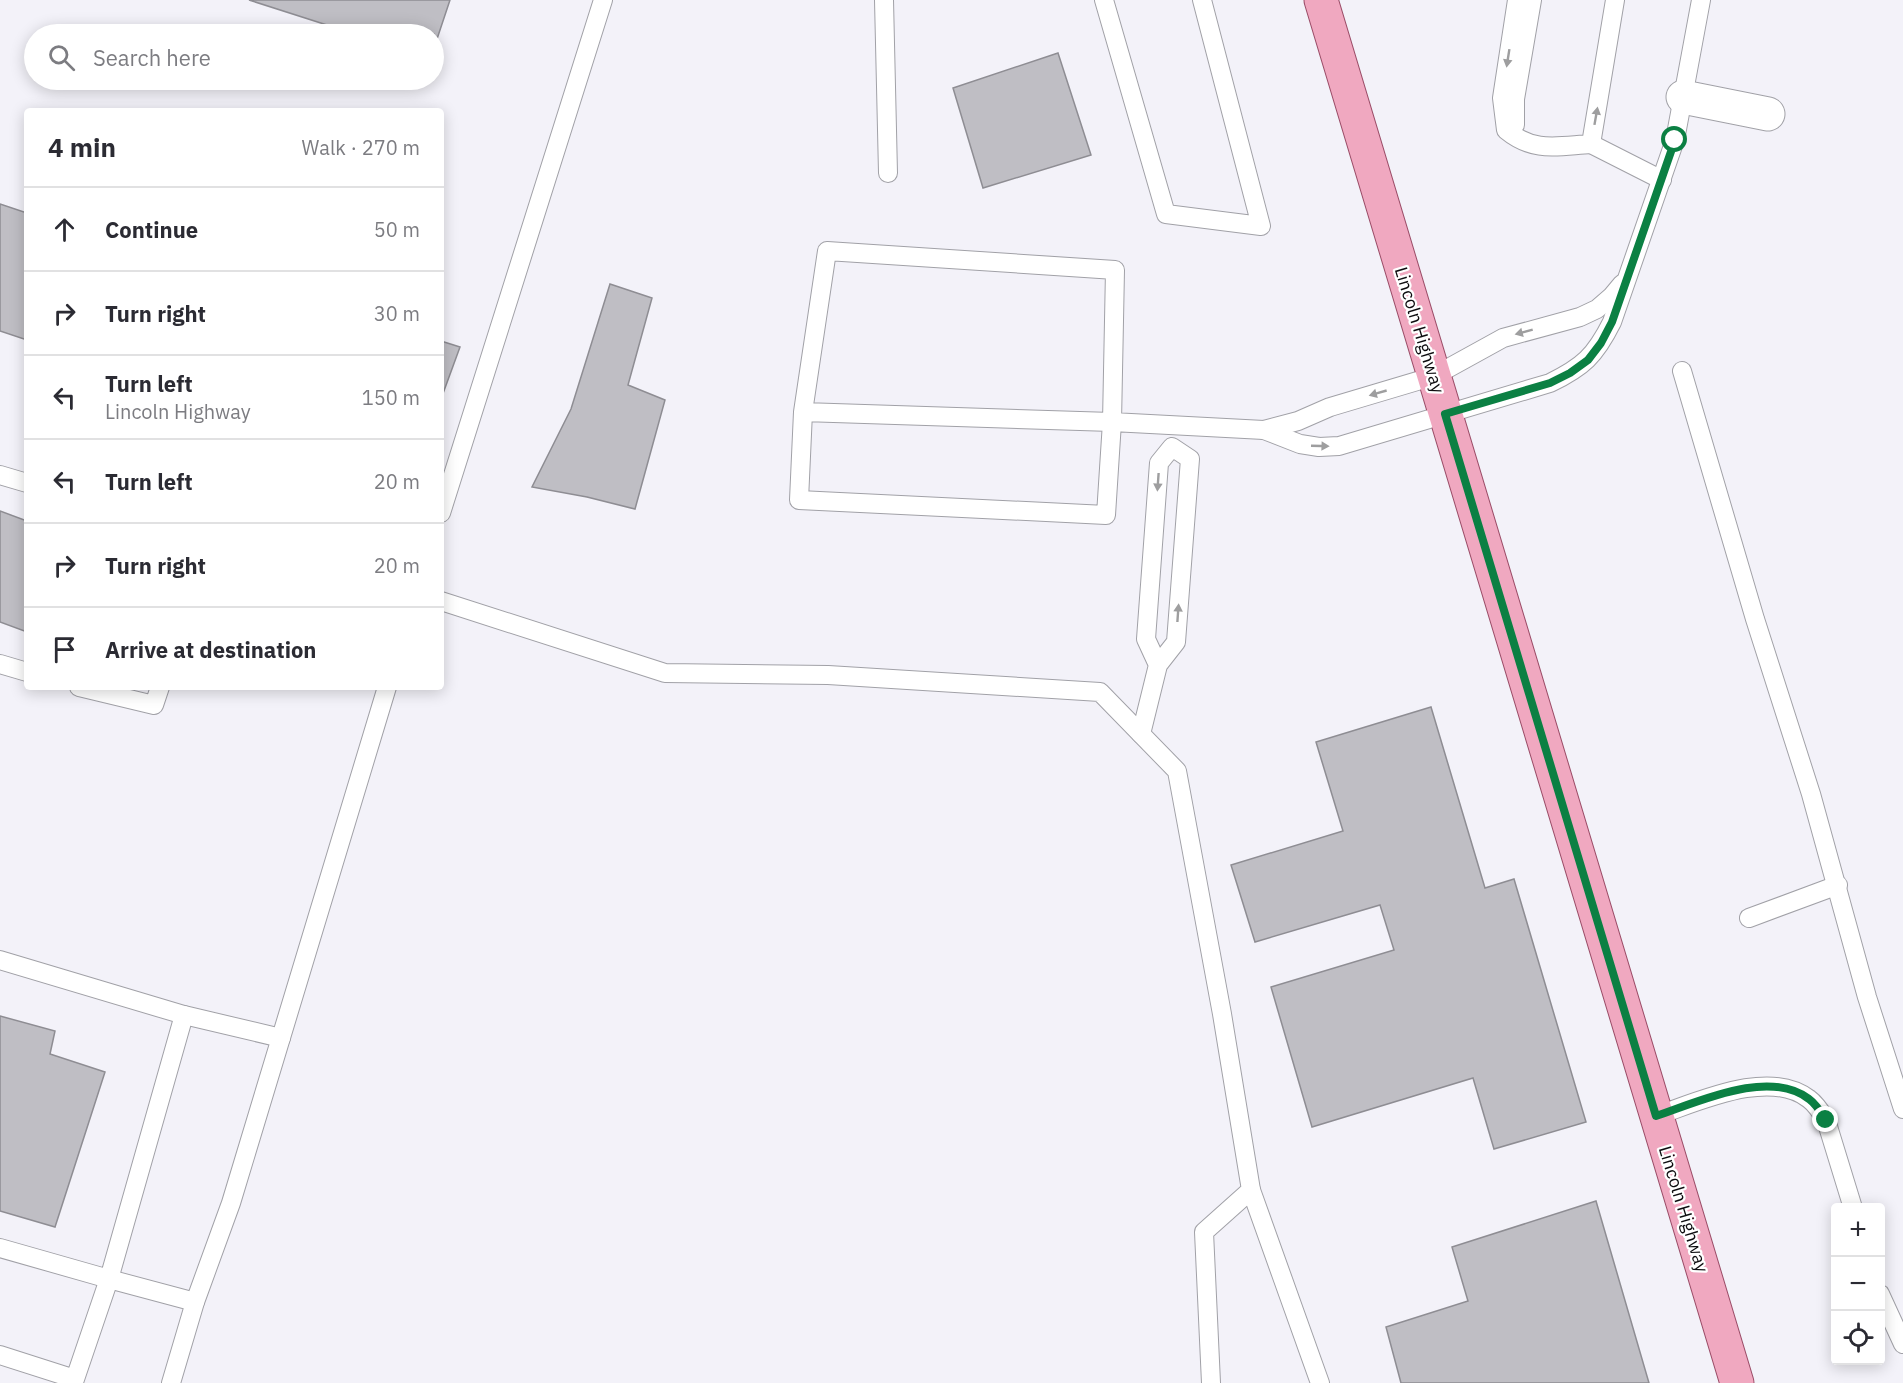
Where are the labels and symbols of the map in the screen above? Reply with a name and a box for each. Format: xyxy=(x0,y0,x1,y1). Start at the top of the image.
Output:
one-way arrow xyxy=(1504,48,1513,67)
one-way arrow xyxy=(1591,107,1600,126)
route start xyxy=(1661,126,1687,152)
street label: Lincoln Highway xyxy=(1390,264,1450,396)
one-way arrow xyxy=(1514,328,1533,338)
one-way arrow xyxy=(1368,389,1386,398)
one-way arrow xyxy=(1311,441,1330,450)
one-way arrow xyxy=(1153,473,1162,492)
one-way arrow xyxy=(1174,603,1183,622)
route end xyxy=(1812,1106,1838,1132)
street label: Lincoln Highway xyxy=(1654,1143,1714,1275)

